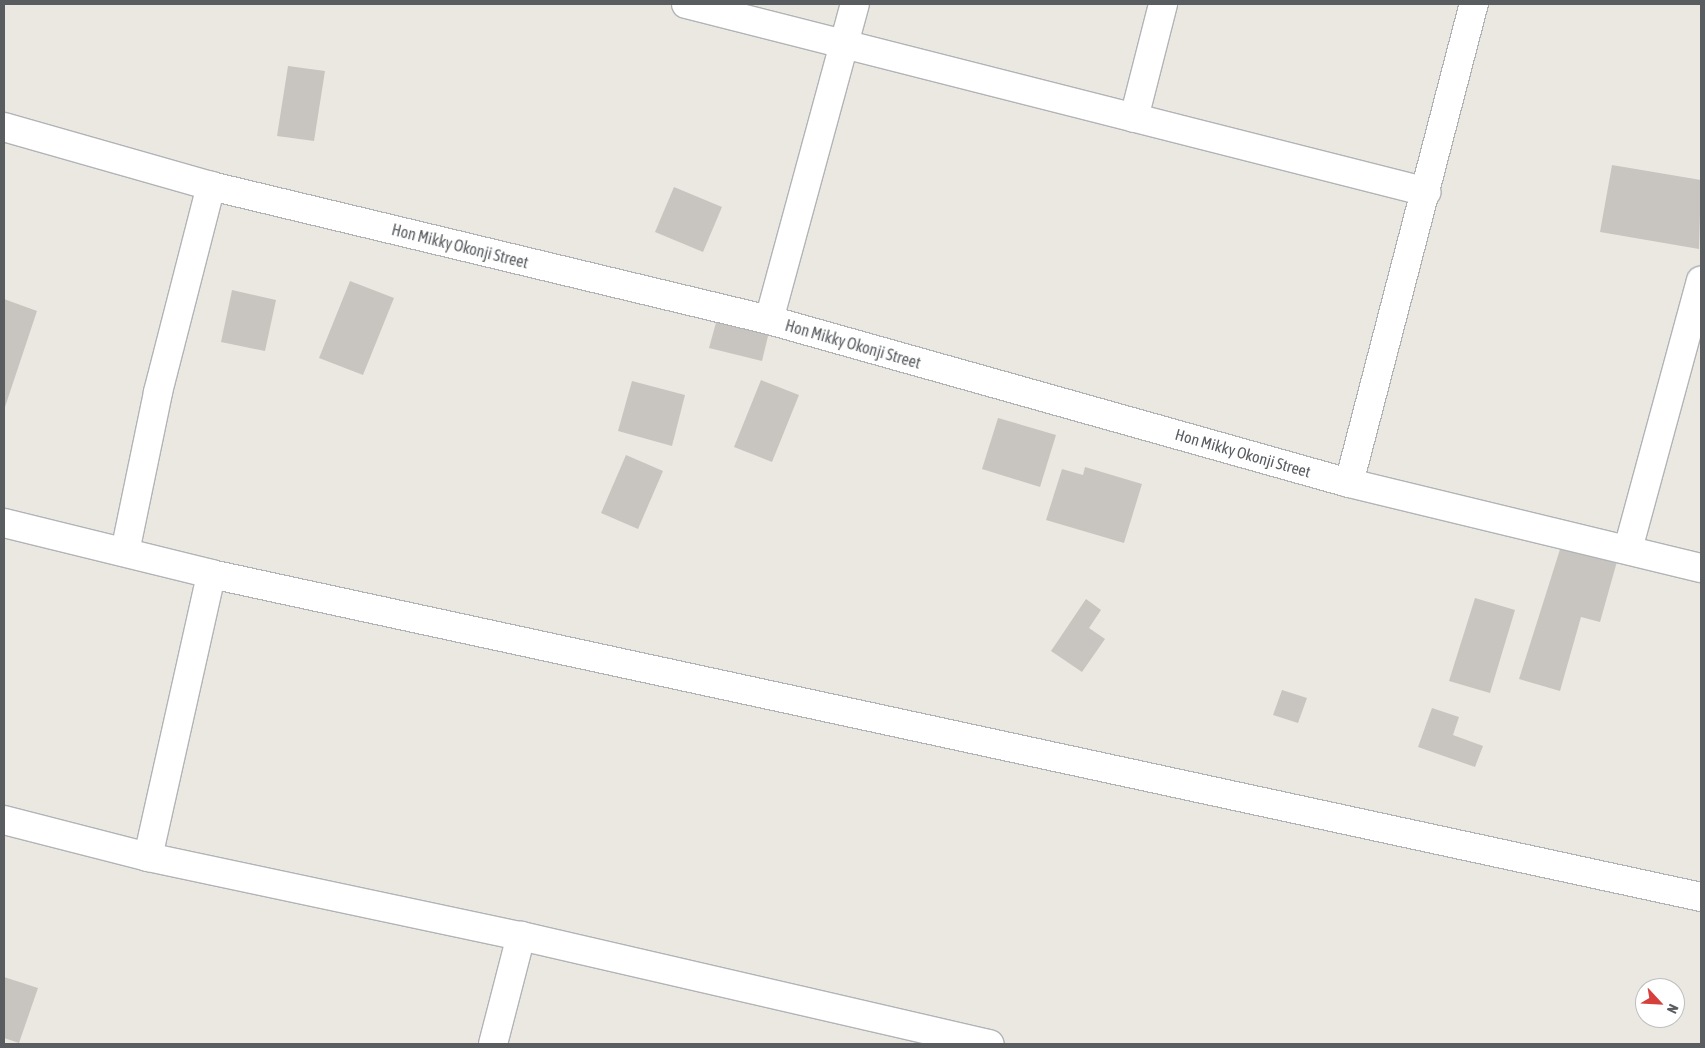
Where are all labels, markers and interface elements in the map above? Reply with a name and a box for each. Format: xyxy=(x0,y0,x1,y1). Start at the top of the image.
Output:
street label: Hon Mikky Okonji Street xyxy=(390,220,530,272)
street label: Hon Mikky Okonji Street xyxy=(783,315,923,373)
street label: Hon Mikky Okonji Street xyxy=(1173,424,1313,482)
north arrow xyxy=(1635,978,1685,1028)
text: N xyxy=(1664,1002,1682,1016)

